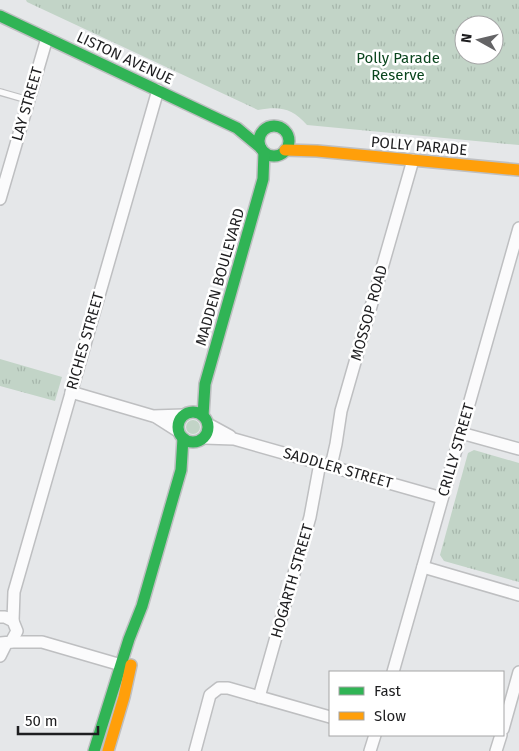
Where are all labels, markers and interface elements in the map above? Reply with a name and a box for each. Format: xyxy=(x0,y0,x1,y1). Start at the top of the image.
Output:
north arrow xyxy=(454,15,504,65)
street label: LISTON AVENUE xyxy=(74,28,176,88)
text: N xyxy=(458,32,476,44)
park label: Polly Parade Reserve xyxy=(356,49,440,84)
street label: LAY STREET xyxy=(8,65,46,143)
street label: POLLY PARADE xyxy=(370,133,468,159)
street label: MADDEN BOULEVARD xyxy=(192,206,248,348)
street label: MOSSOP ROAD xyxy=(347,263,391,363)
street label: RICHES STREET xyxy=(62,290,108,392)
street label: CRILLY STREET xyxy=(434,401,478,499)
street label: SADDLER STREET xyxy=(281,444,395,492)
street label: HOGARTH STREET xyxy=(267,522,317,640)
legend xyxy=(329,671,504,736)
text: Fast xyxy=(374,682,401,700)
scale bar xyxy=(18,704,98,736)
text: Slow xyxy=(374,707,406,725)
text: 50 m xyxy=(25,712,58,730)

